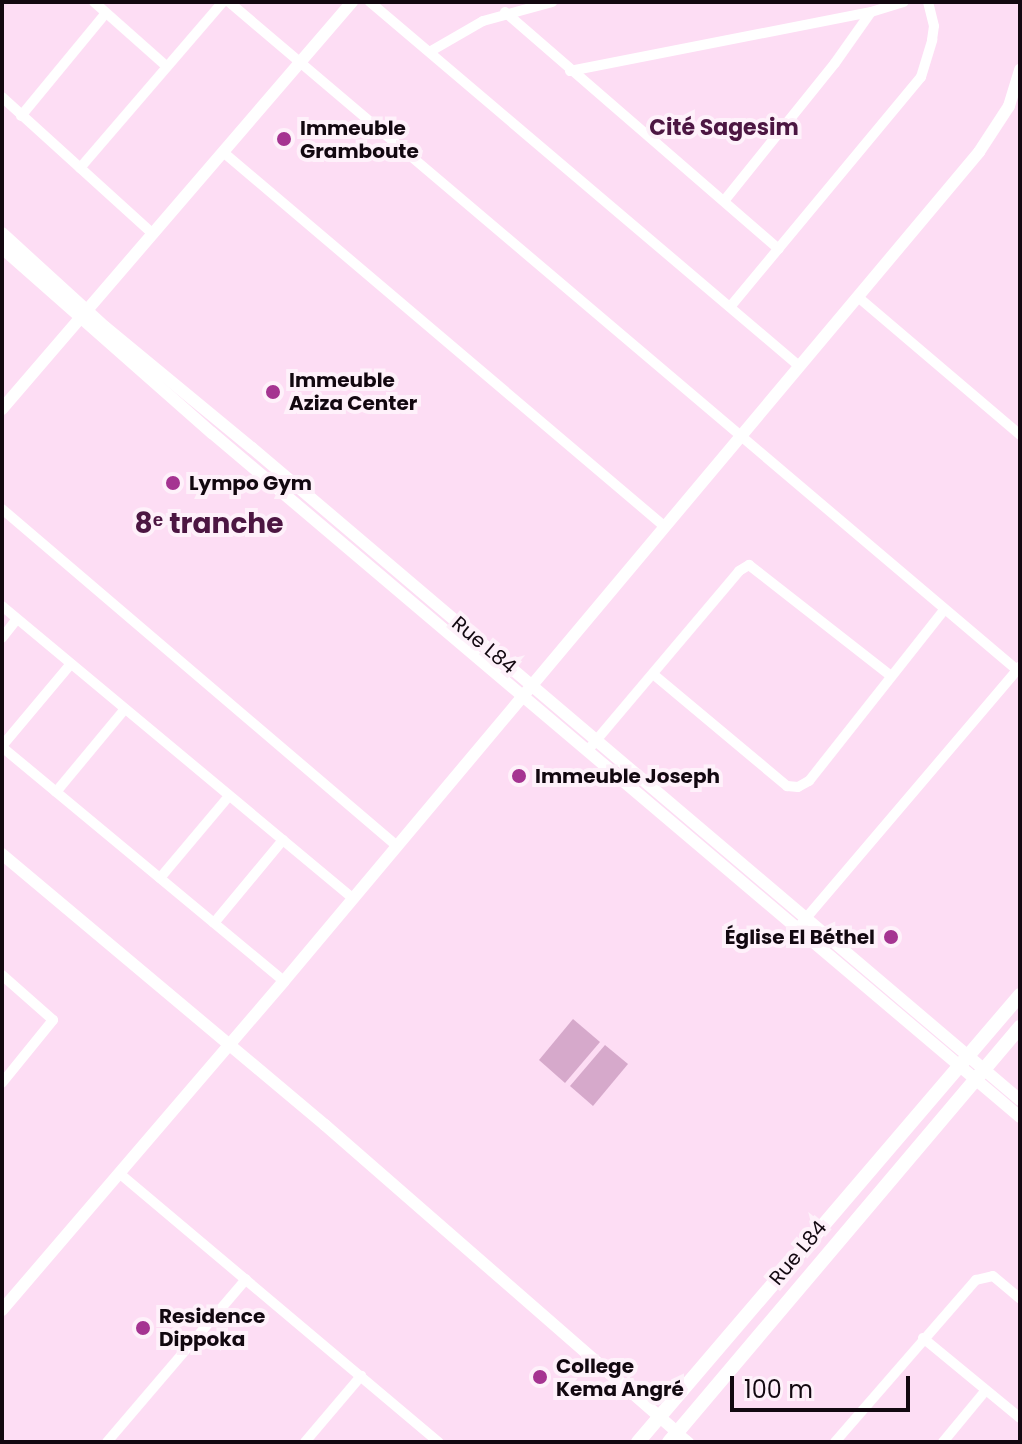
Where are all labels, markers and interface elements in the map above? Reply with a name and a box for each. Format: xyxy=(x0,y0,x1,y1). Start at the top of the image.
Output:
district label: Cité Sagesim xyxy=(649,115,799,141)
place label: Immeuble Gramboute xyxy=(300,116,419,163)
marker: Immeuble Gramboute xyxy=(275,130,293,148)
place label: Immeuble Aziza Center xyxy=(289,368,417,415)
marker: Immeuble Aziza Center xyxy=(264,383,282,401)
place label: Lympo Gym xyxy=(189,471,312,495)
marker: Lympo Gym xyxy=(164,474,182,492)
district label: 8ᵉ tranche xyxy=(135,507,283,541)
street label: Rue L84 xyxy=(447,611,521,679)
place label: Immeuble Joseph xyxy=(535,764,720,788)
marker: Immeuble Joseph xyxy=(510,767,528,785)
place label: Église El Béthel xyxy=(725,925,875,949)
marker: Église El Béthel xyxy=(882,928,900,946)
street label: Rue L84 xyxy=(764,1216,832,1290)
place label: Residence Dippoka xyxy=(159,1304,265,1351)
marker: Residence Dippoka xyxy=(134,1319,152,1337)
place label: College Kema Angré xyxy=(556,1354,684,1401)
scale bar xyxy=(734,1360,914,1410)
marker: College Kema Angré xyxy=(531,1368,549,1386)
text: 100 m xyxy=(744,1373,813,1406)

